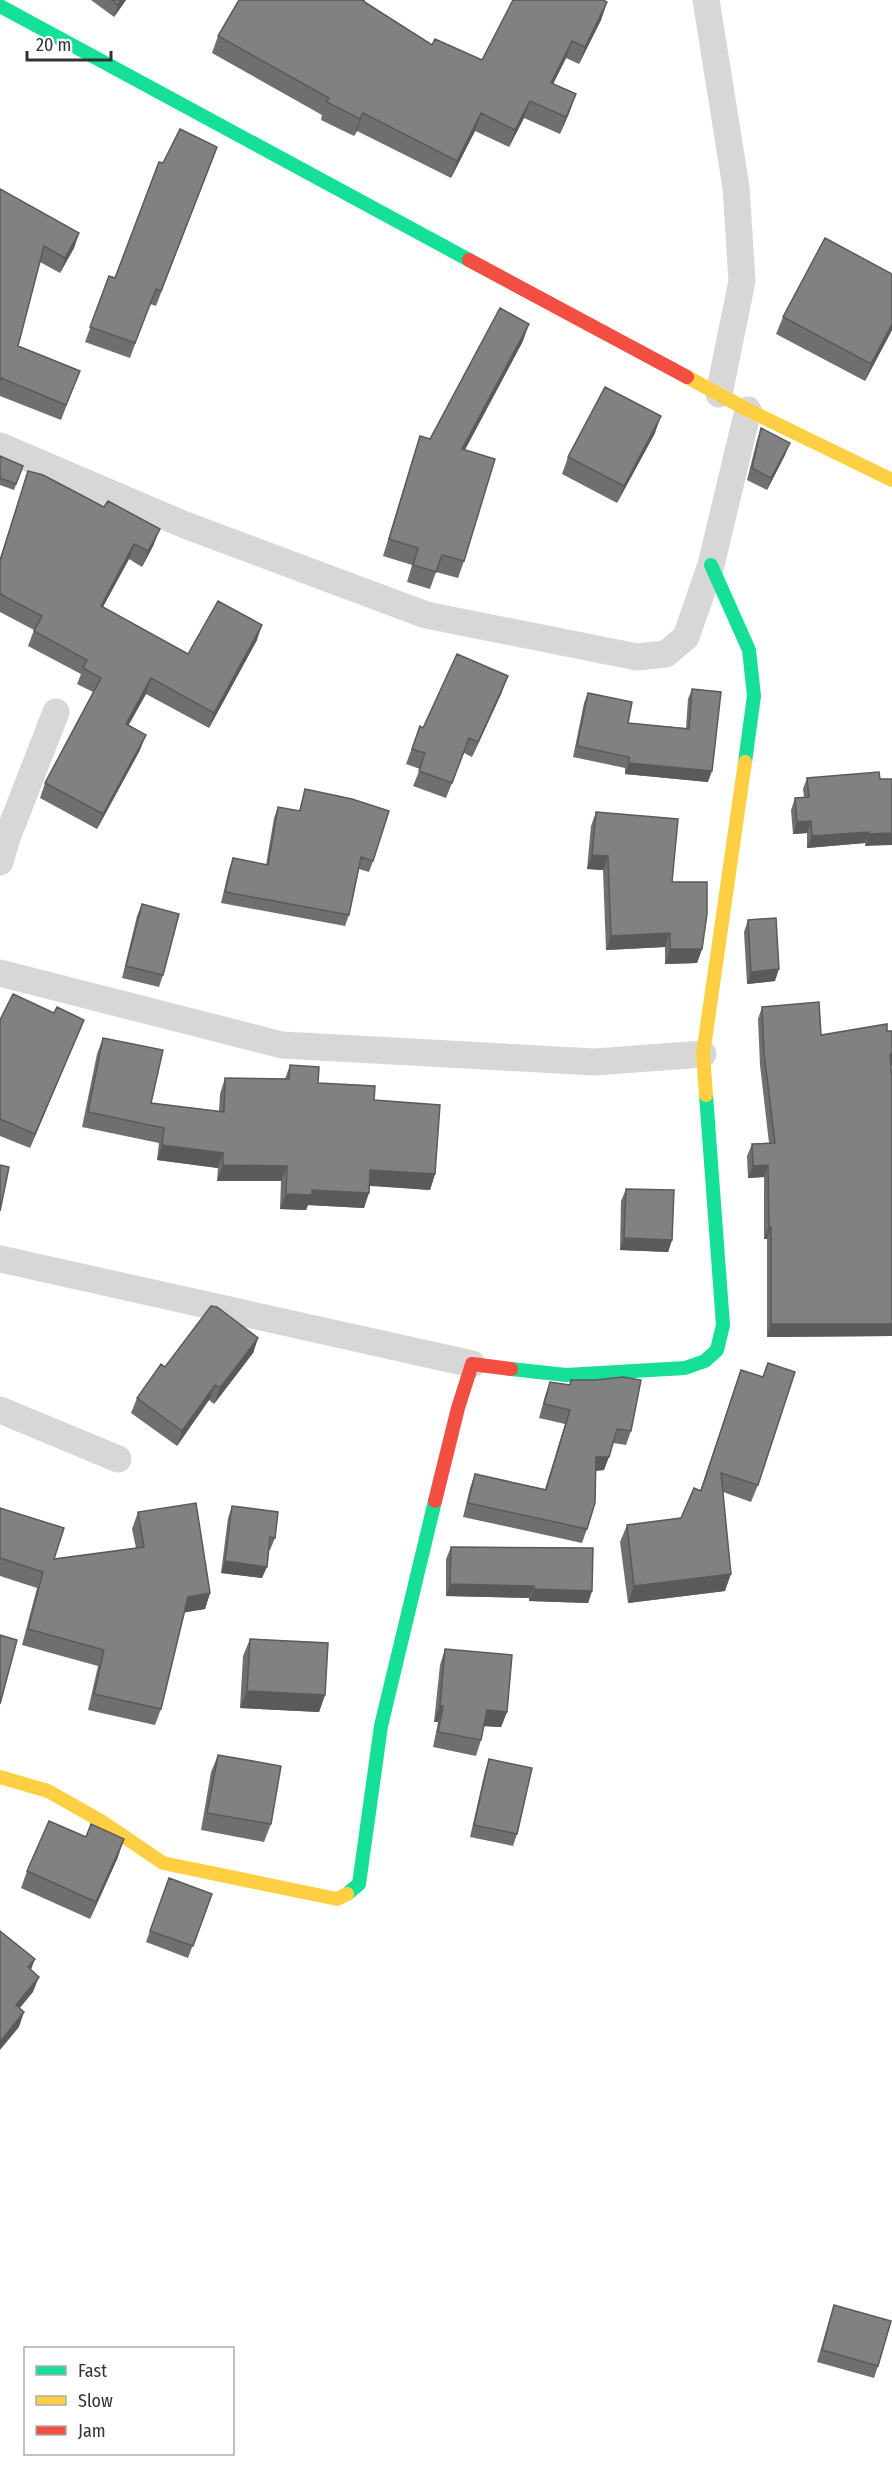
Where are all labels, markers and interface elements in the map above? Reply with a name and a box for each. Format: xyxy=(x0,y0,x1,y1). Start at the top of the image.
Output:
scale bar xyxy=(27,24,111,62)
text: 20 m xyxy=(36,34,71,56)
legend xyxy=(24,2347,234,2455)
text: Fast xyxy=(78,2360,107,2382)
text: Slow xyxy=(78,2390,113,2412)
text: Jam xyxy=(78,2420,106,2442)

